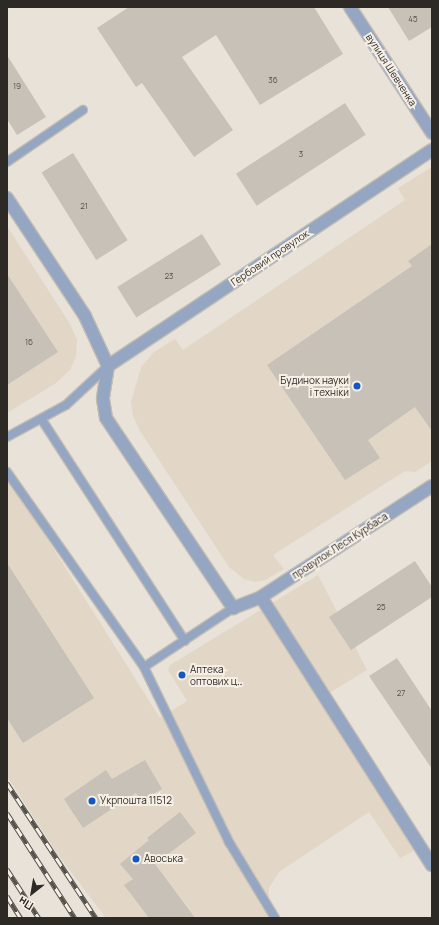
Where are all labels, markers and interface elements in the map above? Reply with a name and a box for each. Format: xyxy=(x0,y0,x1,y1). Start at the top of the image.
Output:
house number: 45 xyxy=(408,14,418,24)
street label: вулиця Шевченка xyxy=(363,32,419,108)
house number: 36 xyxy=(268,75,278,85)
house number: 19 xyxy=(13,81,21,91)
house number: 3 xyxy=(299,149,303,159)
house number: 21 xyxy=(80,201,88,211)
street label: Гербовий провулок xyxy=(229,227,311,289)
house number: 23 xyxy=(165,271,173,281)
house number: 16 xyxy=(25,337,33,347)
place label: Будинок науки і техніки xyxy=(280,374,349,398)
marker: Будинок науки і техніки xyxy=(352,381,362,391)
street label: провулок Леся Курбаса xyxy=(290,511,390,581)
house number: 25 xyxy=(376,602,386,612)
place label: Аптека оптових ц‥ xyxy=(190,663,242,686)
marker: Аптека оптових ц‥ xyxy=(177,670,187,680)
house number: 27 xyxy=(397,688,405,698)
place label: Укрпошта 11512 xyxy=(100,795,172,807)
marker: Укрпошта 11512 xyxy=(87,796,97,806)
place label: Авоська xyxy=(144,853,183,865)
marker: Авоська xyxy=(131,854,141,864)
north arrow xyxy=(12,873,52,913)
text: Пн xyxy=(15,893,36,914)

